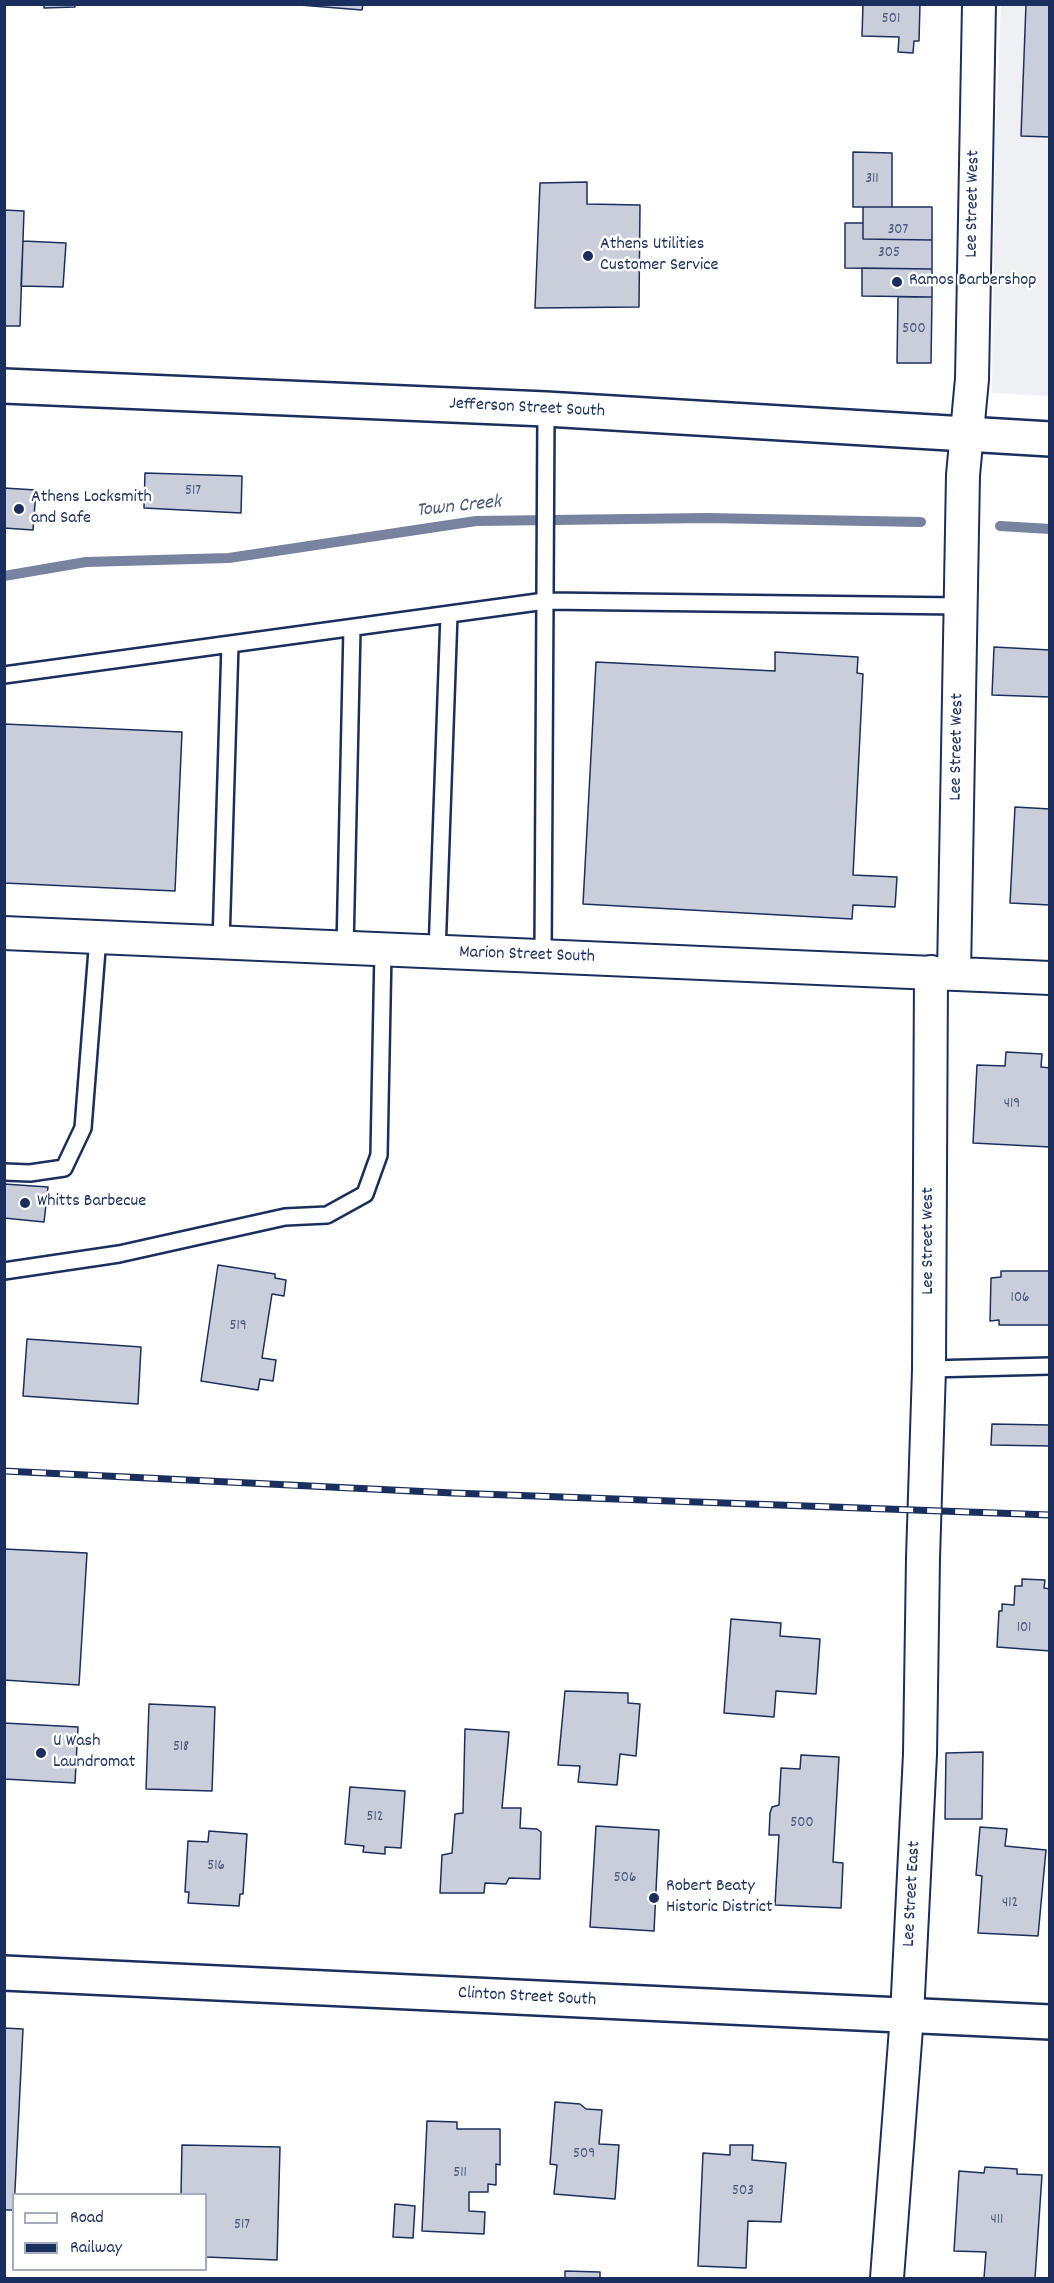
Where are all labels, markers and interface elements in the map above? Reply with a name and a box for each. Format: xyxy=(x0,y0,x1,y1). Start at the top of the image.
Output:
house number: 501 xyxy=(882,11,900,29)
street label: Lee Street West xyxy=(962,150,986,258)
house number: 311 xyxy=(865,171,879,189)
house number: 307 xyxy=(888,222,908,240)
place label: Athens Utilities Customer Service xyxy=(600,235,718,278)
house number: 305 xyxy=(878,245,900,263)
marker: Athens Utilities Customer Service xyxy=(581,249,595,263)
place label: Ramos Barbershop xyxy=(909,271,1036,293)
marker: Ramos Barbershop xyxy=(890,275,904,289)
house number: 500 xyxy=(902,321,926,339)
street label: Jefferson Street South xyxy=(449,394,605,424)
house number: 517 xyxy=(185,483,201,501)
place label: Athens Locksmith and Safe xyxy=(31,488,152,530)
water label: Town Creek xyxy=(416,492,502,524)
marker: Athens Locksmith and Safe xyxy=(12,502,26,516)
street label: Lee Street West xyxy=(946,693,970,801)
street label: Marion Street South xyxy=(459,943,595,969)
house number: 419 xyxy=(1004,1096,1020,1114)
street label: Lee Street West xyxy=(919,1187,941,1295)
place label: Whitts Barbecue xyxy=(37,1192,146,1214)
marker: Whitts Barbecue xyxy=(18,1196,32,1210)
house number: 106 xyxy=(1011,1290,1029,1308)
house number: 519 xyxy=(229,1318,247,1336)
house number: 101 xyxy=(1017,1620,1031,1638)
place label: U Wash Laundromat xyxy=(53,1732,135,1774)
house number: 518 xyxy=(173,1739,189,1757)
marker: U Wash Laundromat xyxy=(34,1746,48,1760)
house number: 512 xyxy=(367,1809,383,1827)
house number: 500 xyxy=(790,1815,814,1833)
street label: Lee Street East xyxy=(899,1840,927,1948)
house number: 516 xyxy=(207,1858,225,1876)
house number: 506 xyxy=(614,1870,636,1888)
place label: Robert Beaty Historic District xyxy=(666,1877,773,1920)
marker: Robert Beaty Historic District xyxy=(647,1891,661,1905)
house number: 412 xyxy=(1002,1895,1018,1913)
street label: Clinton Street South xyxy=(457,1984,597,2012)
house number: 509 xyxy=(573,2146,595,2164)
house number: 511 xyxy=(453,2165,467,2183)
house number: 503 xyxy=(732,2183,754,2201)
legend xyxy=(12,2193,207,2271)
text: Road xyxy=(70,2206,104,2231)
house number: 411 xyxy=(991,2212,1003,2230)
house number: 517 xyxy=(234,2217,250,2235)
text: Railway xyxy=(70,2236,122,2261)

